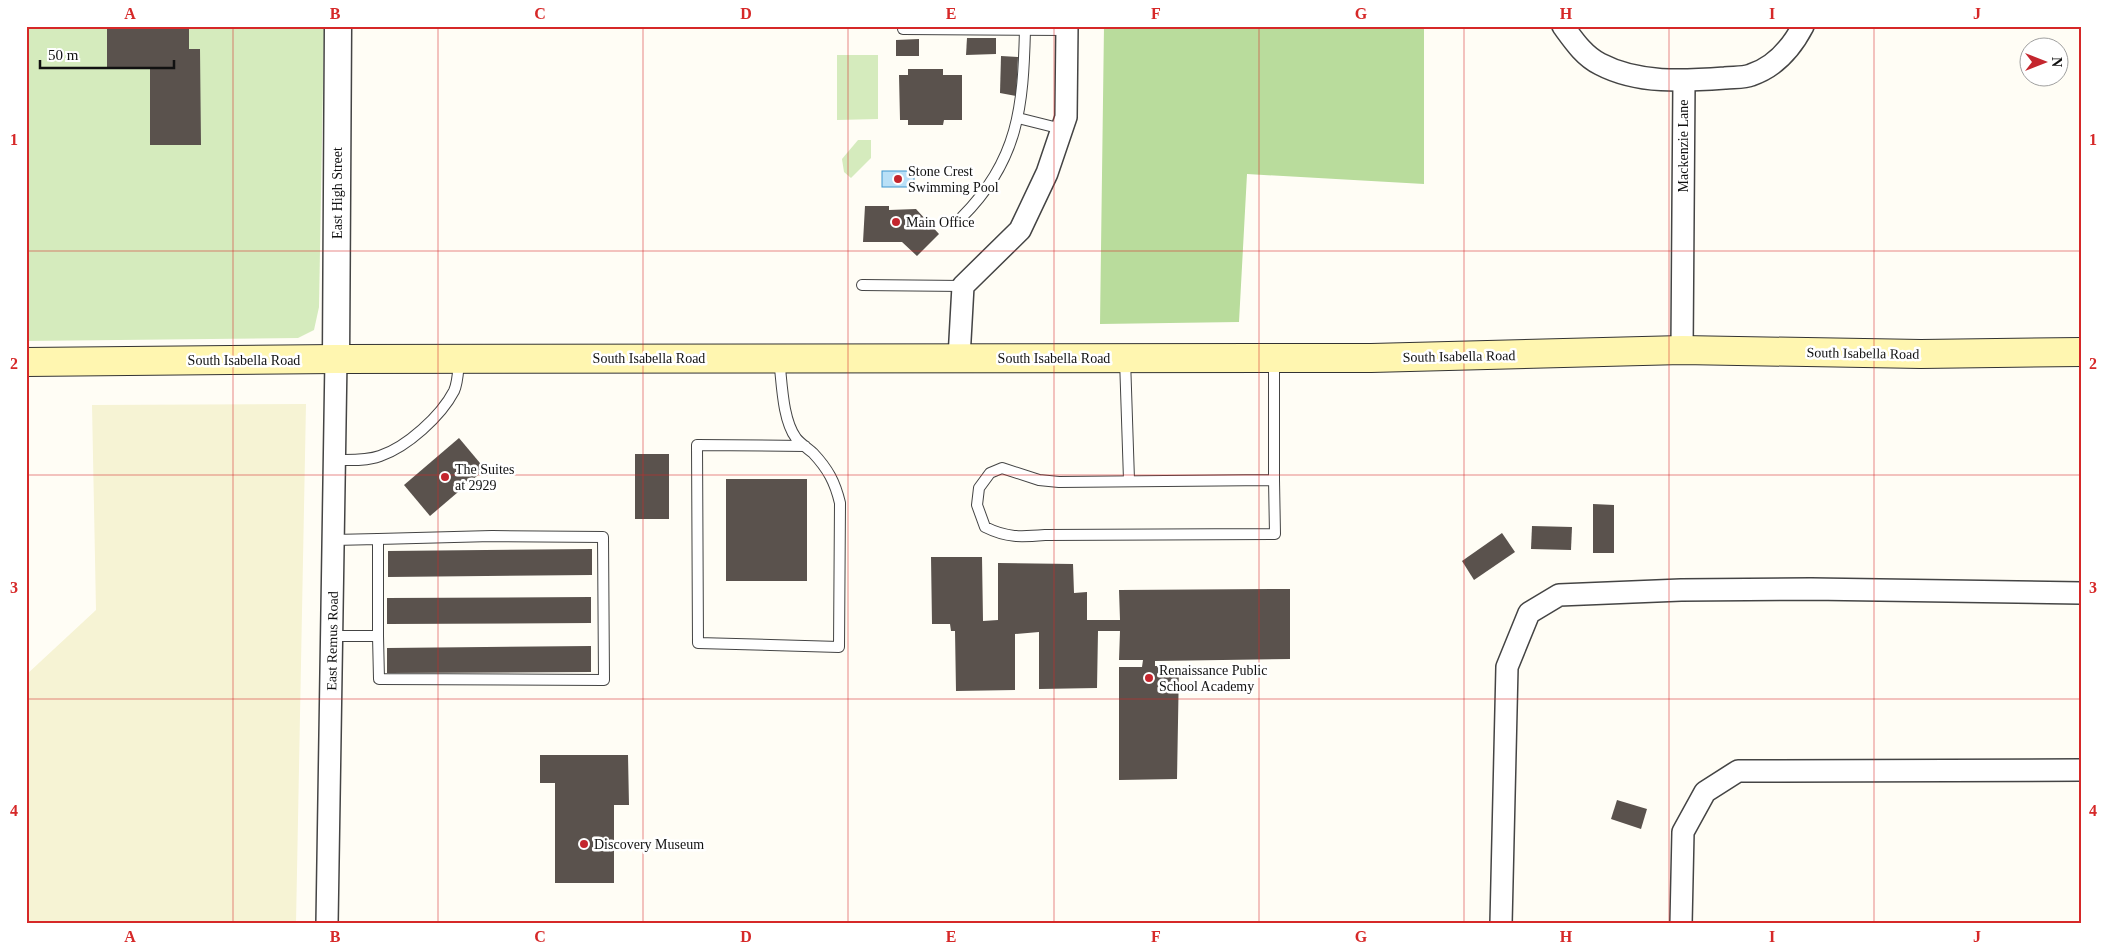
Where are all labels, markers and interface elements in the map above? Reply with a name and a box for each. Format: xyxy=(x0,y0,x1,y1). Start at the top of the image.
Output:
text: A xyxy=(124,5,136,22)
text: B xyxy=(330,5,341,22)
text: C xyxy=(534,5,546,22)
text: D xyxy=(740,5,752,22)
text: E xyxy=(946,5,956,22)
text: F xyxy=(1151,5,1161,22)
text: G xyxy=(1355,5,1368,22)
text: H xyxy=(1560,5,1573,22)
text: I xyxy=(1769,5,1775,22)
text: J xyxy=(1973,5,1981,22)
scale bar xyxy=(40,38,174,70)
north arrow xyxy=(2020,38,2070,88)
text: 50 m xyxy=(48,47,79,63)
text: N xyxy=(2049,57,2064,67)
street label: Mackenzie Lane xyxy=(1676,100,1691,192)
text: 1 xyxy=(10,131,18,148)
text: 1 xyxy=(2089,131,2097,148)
street label: East High Street xyxy=(330,147,345,239)
place label: Stone Crest Swimming Pool xyxy=(908,164,999,195)
marker: Stone Crest Swimming Pool xyxy=(892,173,904,185)
place label: Main Office xyxy=(906,215,975,230)
marker: Main Office xyxy=(890,216,902,228)
street label: South Isabella Road xyxy=(1806,345,1919,362)
street label: South Isabella Road xyxy=(1403,348,1516,365)
street label: South Isabella Road xyxy=(593,351,705,366)
street label: South Isabella Road xyxy=(998,351,1110,366)
street label: South Isabella Road xyxy=(188,353,300,368)
text: 2 xyxy=(10,355,18,372)
text: 2 xyxy=(2089,355,2097,372)
place label: The Suites at 2929 xyxy=(455,462,515,493)
marker: The Suites at 2929 xyxy=(439,471,451,483)
text: 3 xyxy=(10,579,18,596)
text: 3 xyxy=(2089,579,2097,596)
street label: East Remus Road xyxy=(324,591,341,691)
place label: Renaissance Public School Academy xyxy=(1159,663,1267,694)
marker: Renaissance Public School Academy xyxy=(1143,672,1155,684)
text: 4 xyxy=(10,802,18,819)
text: 4 xyxy=(2089,802,2097,819)
place label: Discovery Museum xyxy=(594,837,704,852)
marker: Discovery Museum xyxy=(578,838,590,850)
text: A xyxy=(124,928,136,945)
text: B xyxy=(330,928,341,945)
text: C xyxy=(534,928,546,945)
text: D xyxy=(740,928,752,945)
text: E xyxy=(946,928,956,945)
text: F xyxy=(1151,928,1161,945)
text: G xyxy=(1355,928,1368,945)
text: H xyxy=(1560,928,1573,945)
text: I xyxy=(1769,928,1775,945)
text: J xyxy=(1973,928,1981,945)

